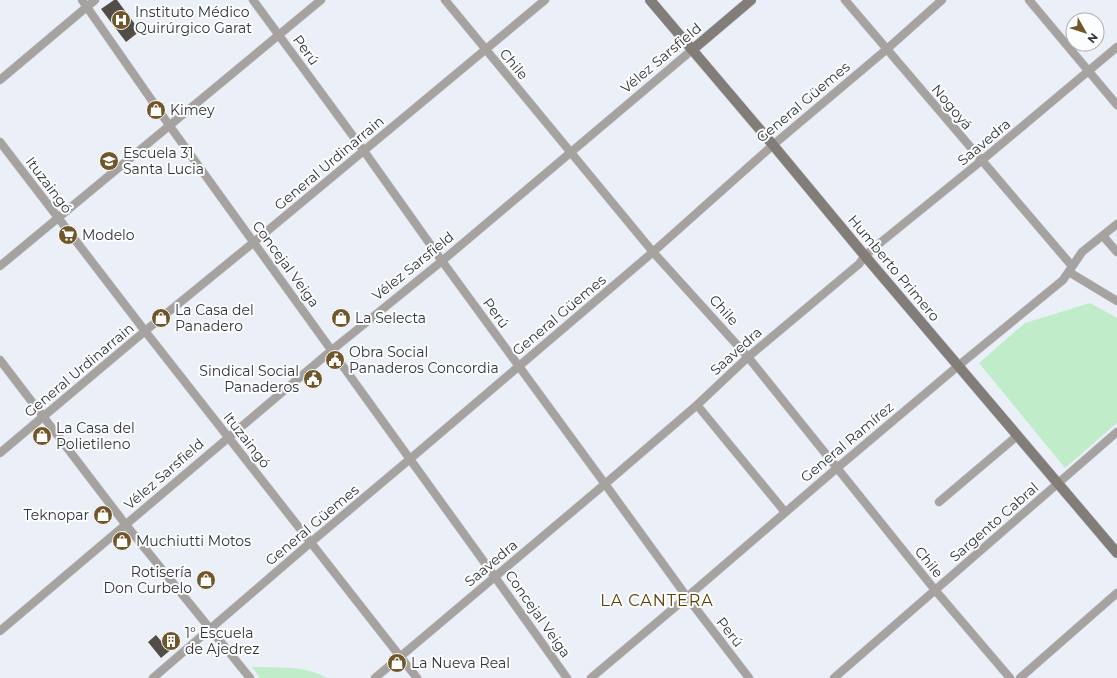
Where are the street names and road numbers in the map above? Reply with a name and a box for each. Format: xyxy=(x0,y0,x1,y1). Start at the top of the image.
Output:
street label: Vélez Sarsfield xyxy=(617,19,705,97)
street label: Perú xyxy=(289,31,323,69)
street label: Chile xyxy=(496,45,532,83)
street label: General Güemes xyxy=(752,57,854,146)
street label: Nogoyá xyxy=(928,81,976,133)
street label: General Urdinarrain xyxy=(271,112,387,214)
street label: Saavedra xyxy=(954,115,1014,169)
street label: Ituzaingó xyxy=(22,153,76,217)
street label: Humberto Primero xyxy=(844,211,944,325)
street label: Concejal Veiga xyxy=(249,217,323,311)
street label: Vélez Sarsfield xyxy=(368,228,458,304)
street label: General Güemes xyxy=(508,270,610,359)
street label: Chile xyxy=(705,291,743,329)
street label: Perú xyxy=(479,294,513,332)
street label: General Urdinarrain xyxy=(21,319,137,421)
street label: Saavedra xyxy=(706,323,766,379)
street label: General Ramírez xyxy=(797,398,897,486)
street label: Ituzaingó xyxy=(219,408,275,472)
street label: Vélez Sarsfield xyxy=(120,434,208,514)
street label: Sargento Cabral xyxy=(946,478,1042,566)
street label: General Güemes xyxy=(261,480,363,569)
street label: Saavedra xyxy=(461,536,521,590)
street label: Chile xyxy=(911,543,947,581)
street label: Concejal Veiga xyxy=(501,567,575,661)
street label: Perú xyxy=(713,613,747,651)

